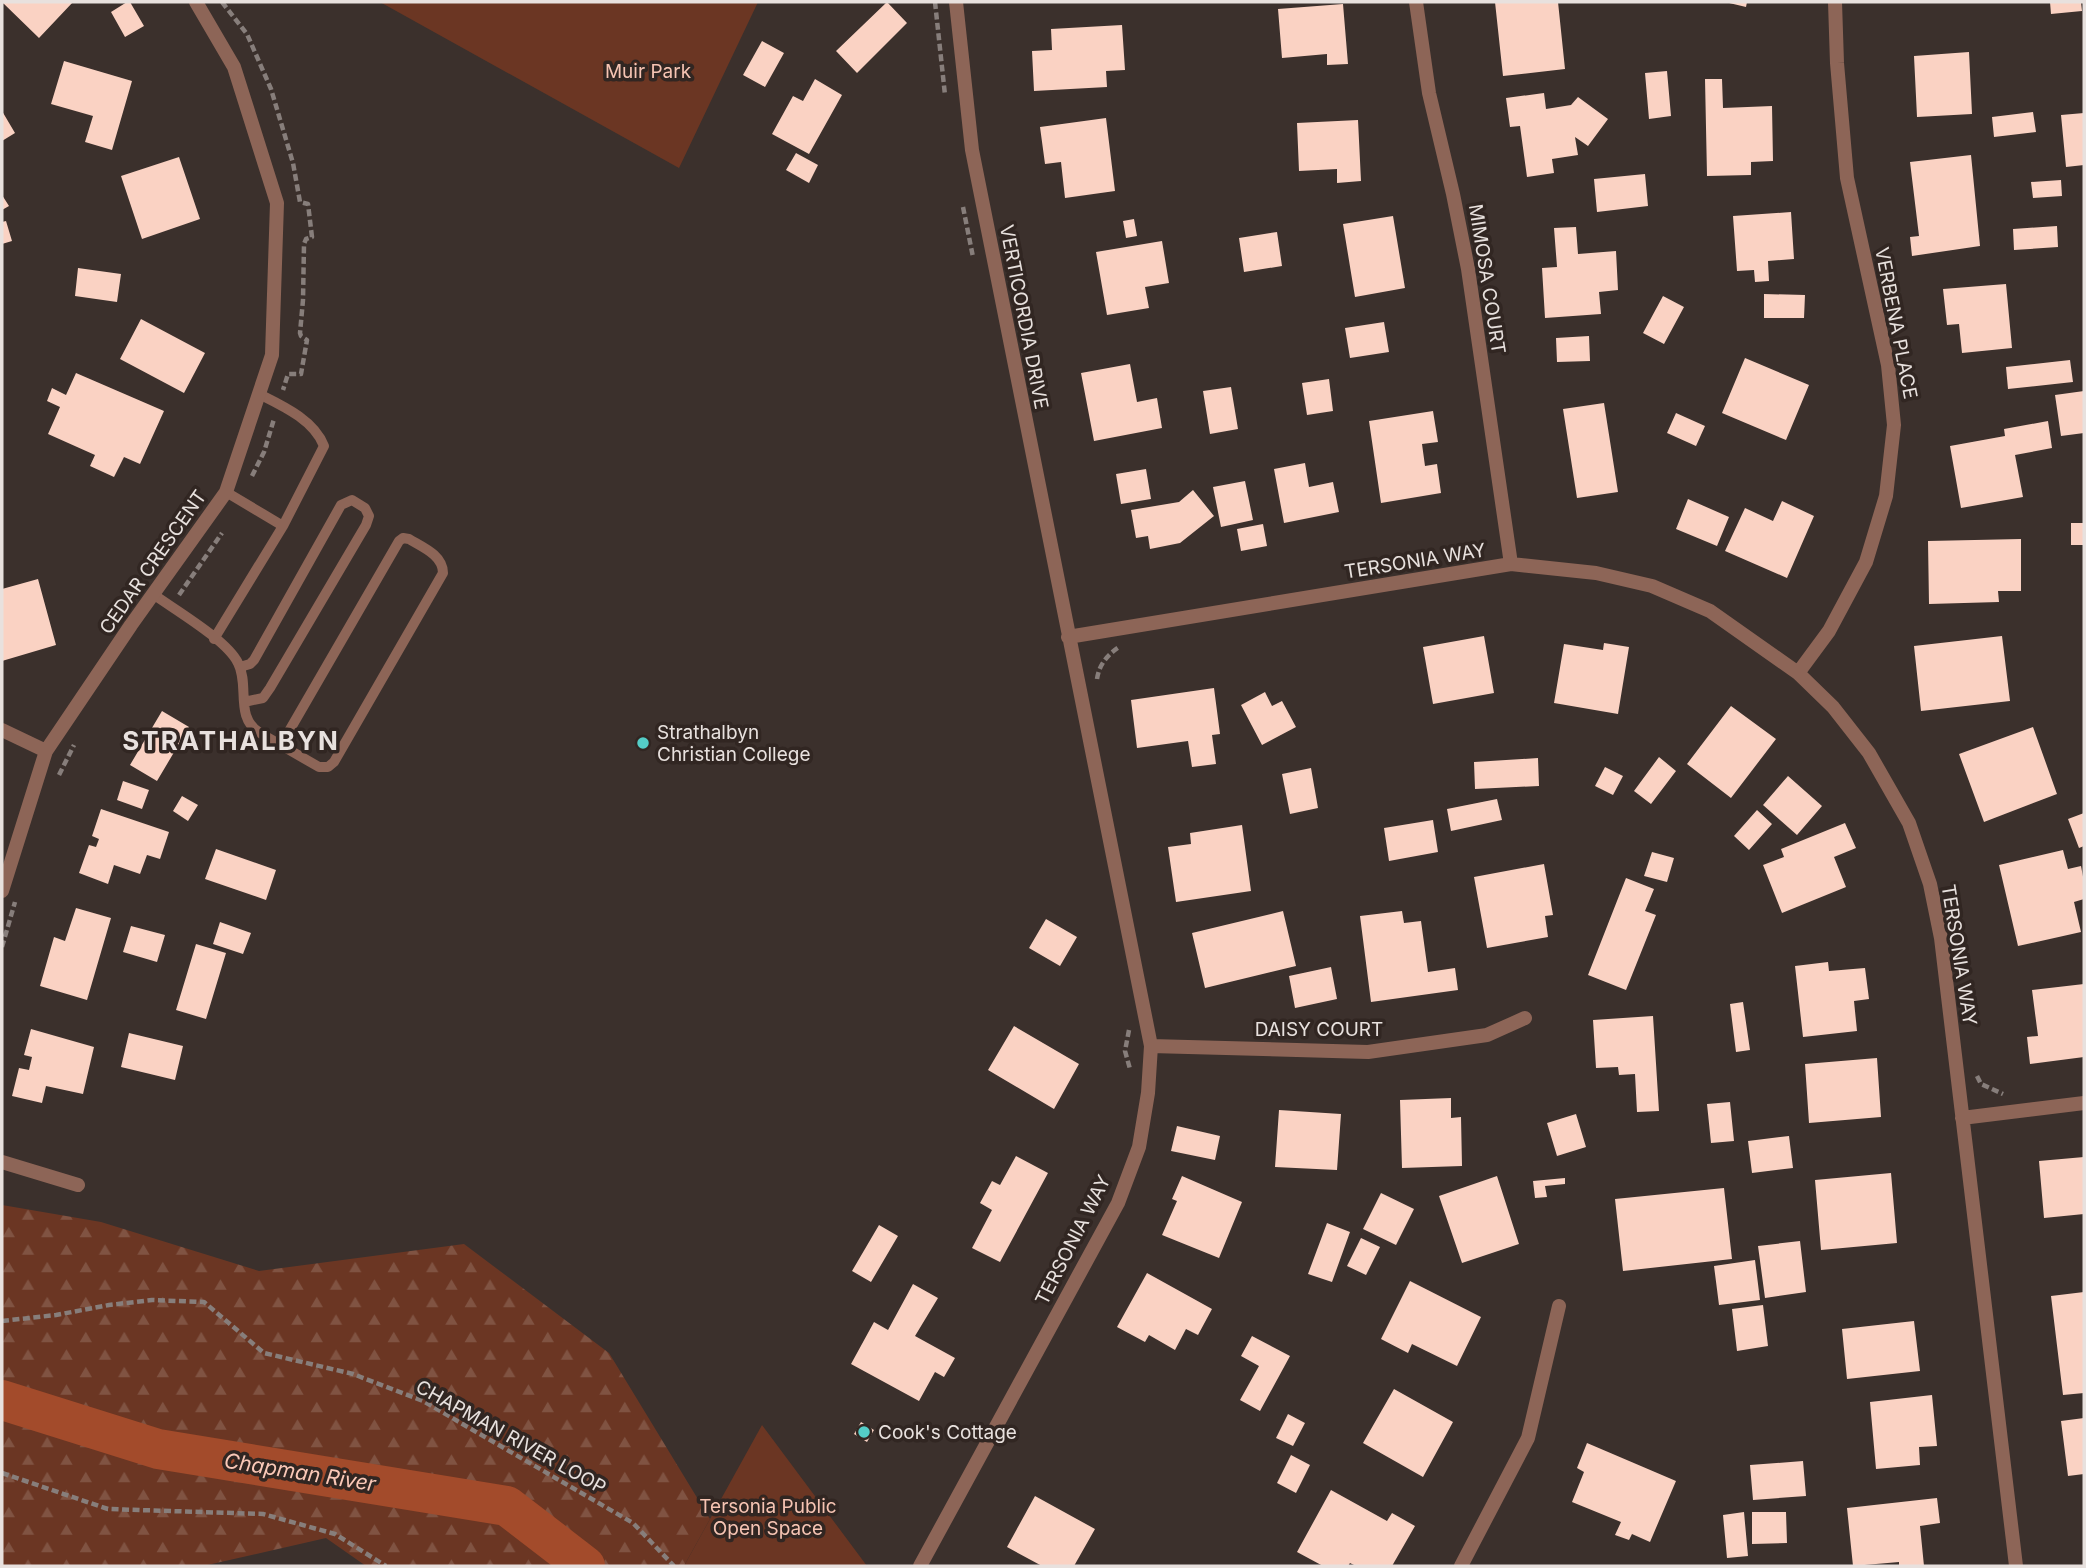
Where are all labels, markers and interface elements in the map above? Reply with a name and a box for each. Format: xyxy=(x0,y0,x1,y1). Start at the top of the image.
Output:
park label: Muir Park xyxy=(605,60,692,83)
street label: MIMOSA COURT xyxy=(1464,202,1510,356)
street label: VERTICORDIA DRIVE xyxy=(995,223,1053,411)
street label: VERBENA PLACE xyxy=(1870,245,1922,401)
street label: CEDAR CRESCENT xyxy=(95,486,211,638)
street label: TERSONIA WAY xyxy=(1343,538,1487,584)
place label: Strathalbyn Christian College xyxy=(657,721,811,766)
district label: STRATHALBYN xyxy=(122,725,340,756)
marker: Strathalbyn Christian College xyxy=(635,735,651,751)
street label: TERSONIA WAY xyxy=(1936,883,1982,1027)
street label: DAISY COURT xyxy=(1255,1018,1383,1041)
street label: TERSONIA WAY xyxy=(1030,1171,1116,1309)
street label: CHAPMAN RIVER LOOP xyxy=(412,1375,610,1499)
place label: Cook's Cottage xyxy=(878,1421,1017,1444)
marker: Cook's Cottage xyxy=(856,1424,872,1440)
water label: Chapman River xyxy=(222,1448,379,1496)
park label: Tersonia Public Open Space xyxy=(699,1495,837,1540)

